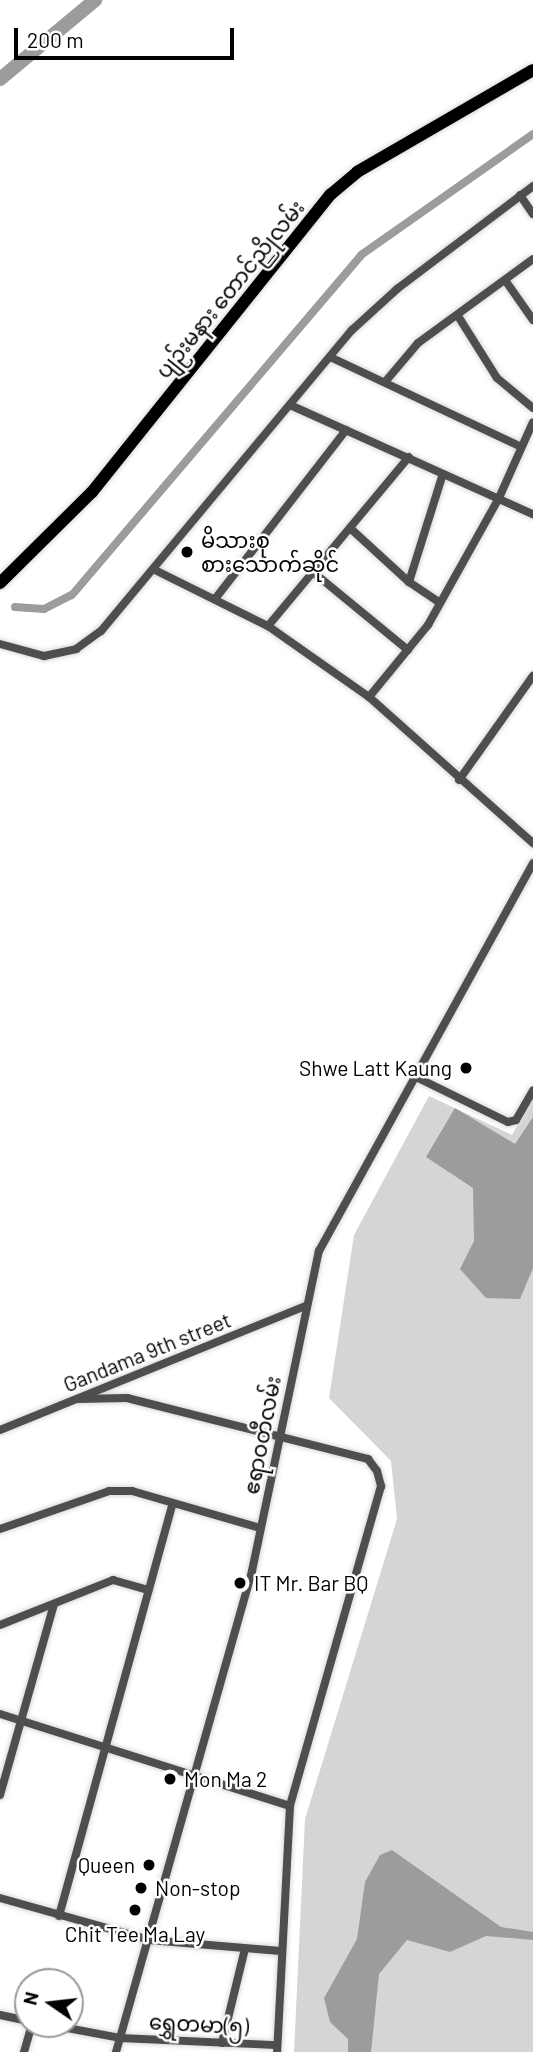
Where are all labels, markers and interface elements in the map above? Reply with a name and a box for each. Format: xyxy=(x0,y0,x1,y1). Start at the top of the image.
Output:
scale bar xyxy=(18,14,238,58)
text: 200 m xyxy=(27,27,84,52)
street label: ပျဉ်းမနား တောင်ညိုလမ်း xyxy=(150,195,310,383)
place label: မိသားစု စားသောက်ဆိုင် xyxy=(201,527,339,577)
marker: မိသားစု စားသောက်ဆိုင် xyxy=(179,544,195,560)
place label: Shwe Latt Kaung xyxy=(299,1055,452,1081)
marker: Shwe Latt Kaung xyxy=(458,1060,474,1076)
street label: Gandama 9th street xyxy=(60,1307,234,1397)
street label: ဧရာဝတီလမ်း xyxy=(238,1374,286,1496)
place label: IT Mr. Bar BQ xyxy=(254,1570,368,1596)
marker: IT Mr. Bar BQ xyxy=(232,1575,248,1591)
place label: Mon Ma 2 xyxy=(184,1766,267,1792)
marker: Mon Ma 2 xyxy=(162,1771,178,1787)
place label: Queen xyxy=(78,1852,135,1878)
marker: Queen xyxy=(141,1857,157,1873)
place label: Non-stop xyxy=(155,1875,241,1901)
marker: Non-stop xyxy=(133,1880,149,1896)
marker: Chit Tee Ma Lay xyxy=(127,1902,143,1918)
place label: Chit Tee Ma Lay xyxy=(65,1921,205,1947)
north arrow xyxy=(14,1968,84,2038)
text: N xyxy=(17,1989,43,2007)
street label: ရွှေတမာ(၅) xyxy=(148,2009,250,2039)

